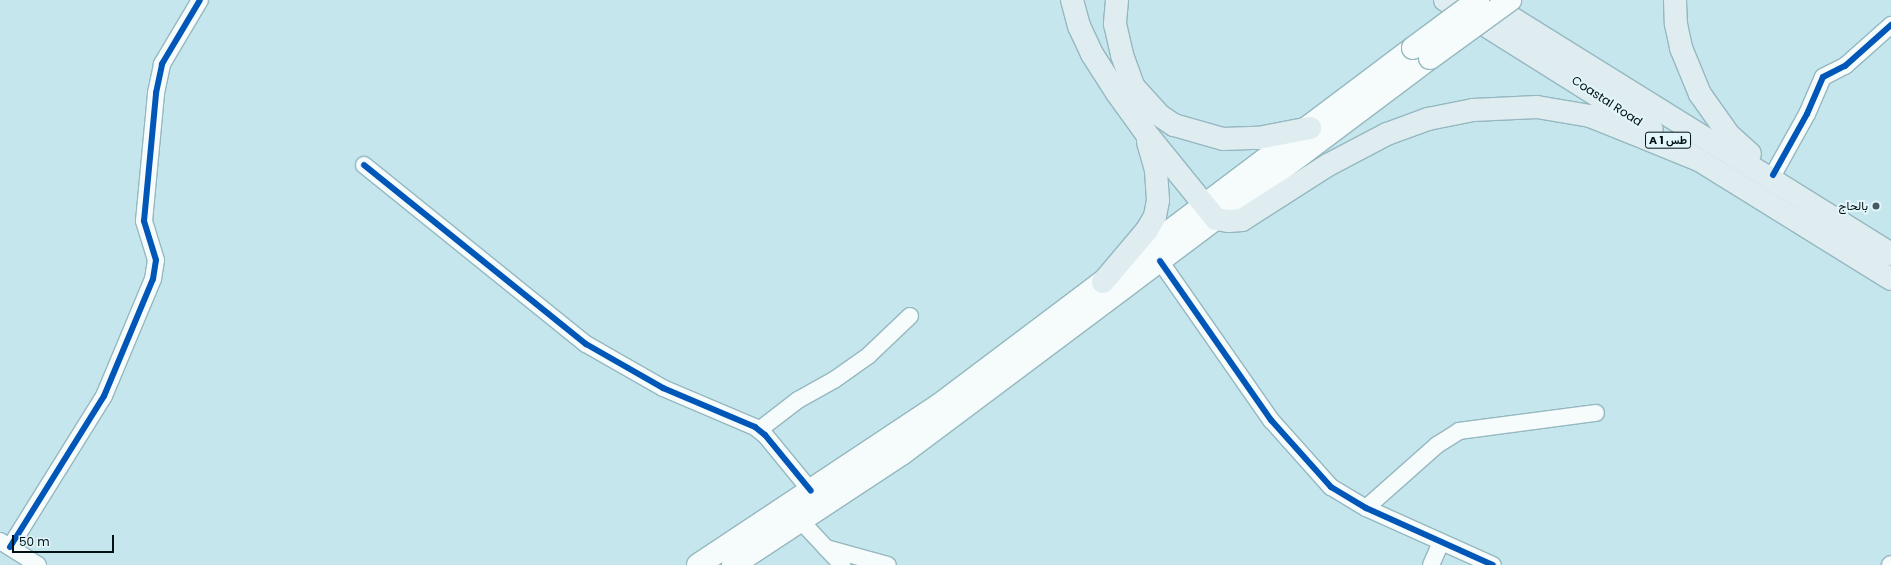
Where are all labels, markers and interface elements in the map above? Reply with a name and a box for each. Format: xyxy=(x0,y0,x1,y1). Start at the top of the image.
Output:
street label: Coastal Road xyxy=(1569,73,1645,129)
road number: A 1 طس xyxy=(1645,131,1691,149)
place label: بالحاج xyxy=(1839,199,1868,213)
marker: بالحاج xyxy=(1871,201,1881,211)
scale bar xyxy=(14,527,116,553)
text: 50 m xyxy=(19,533,50,550)

